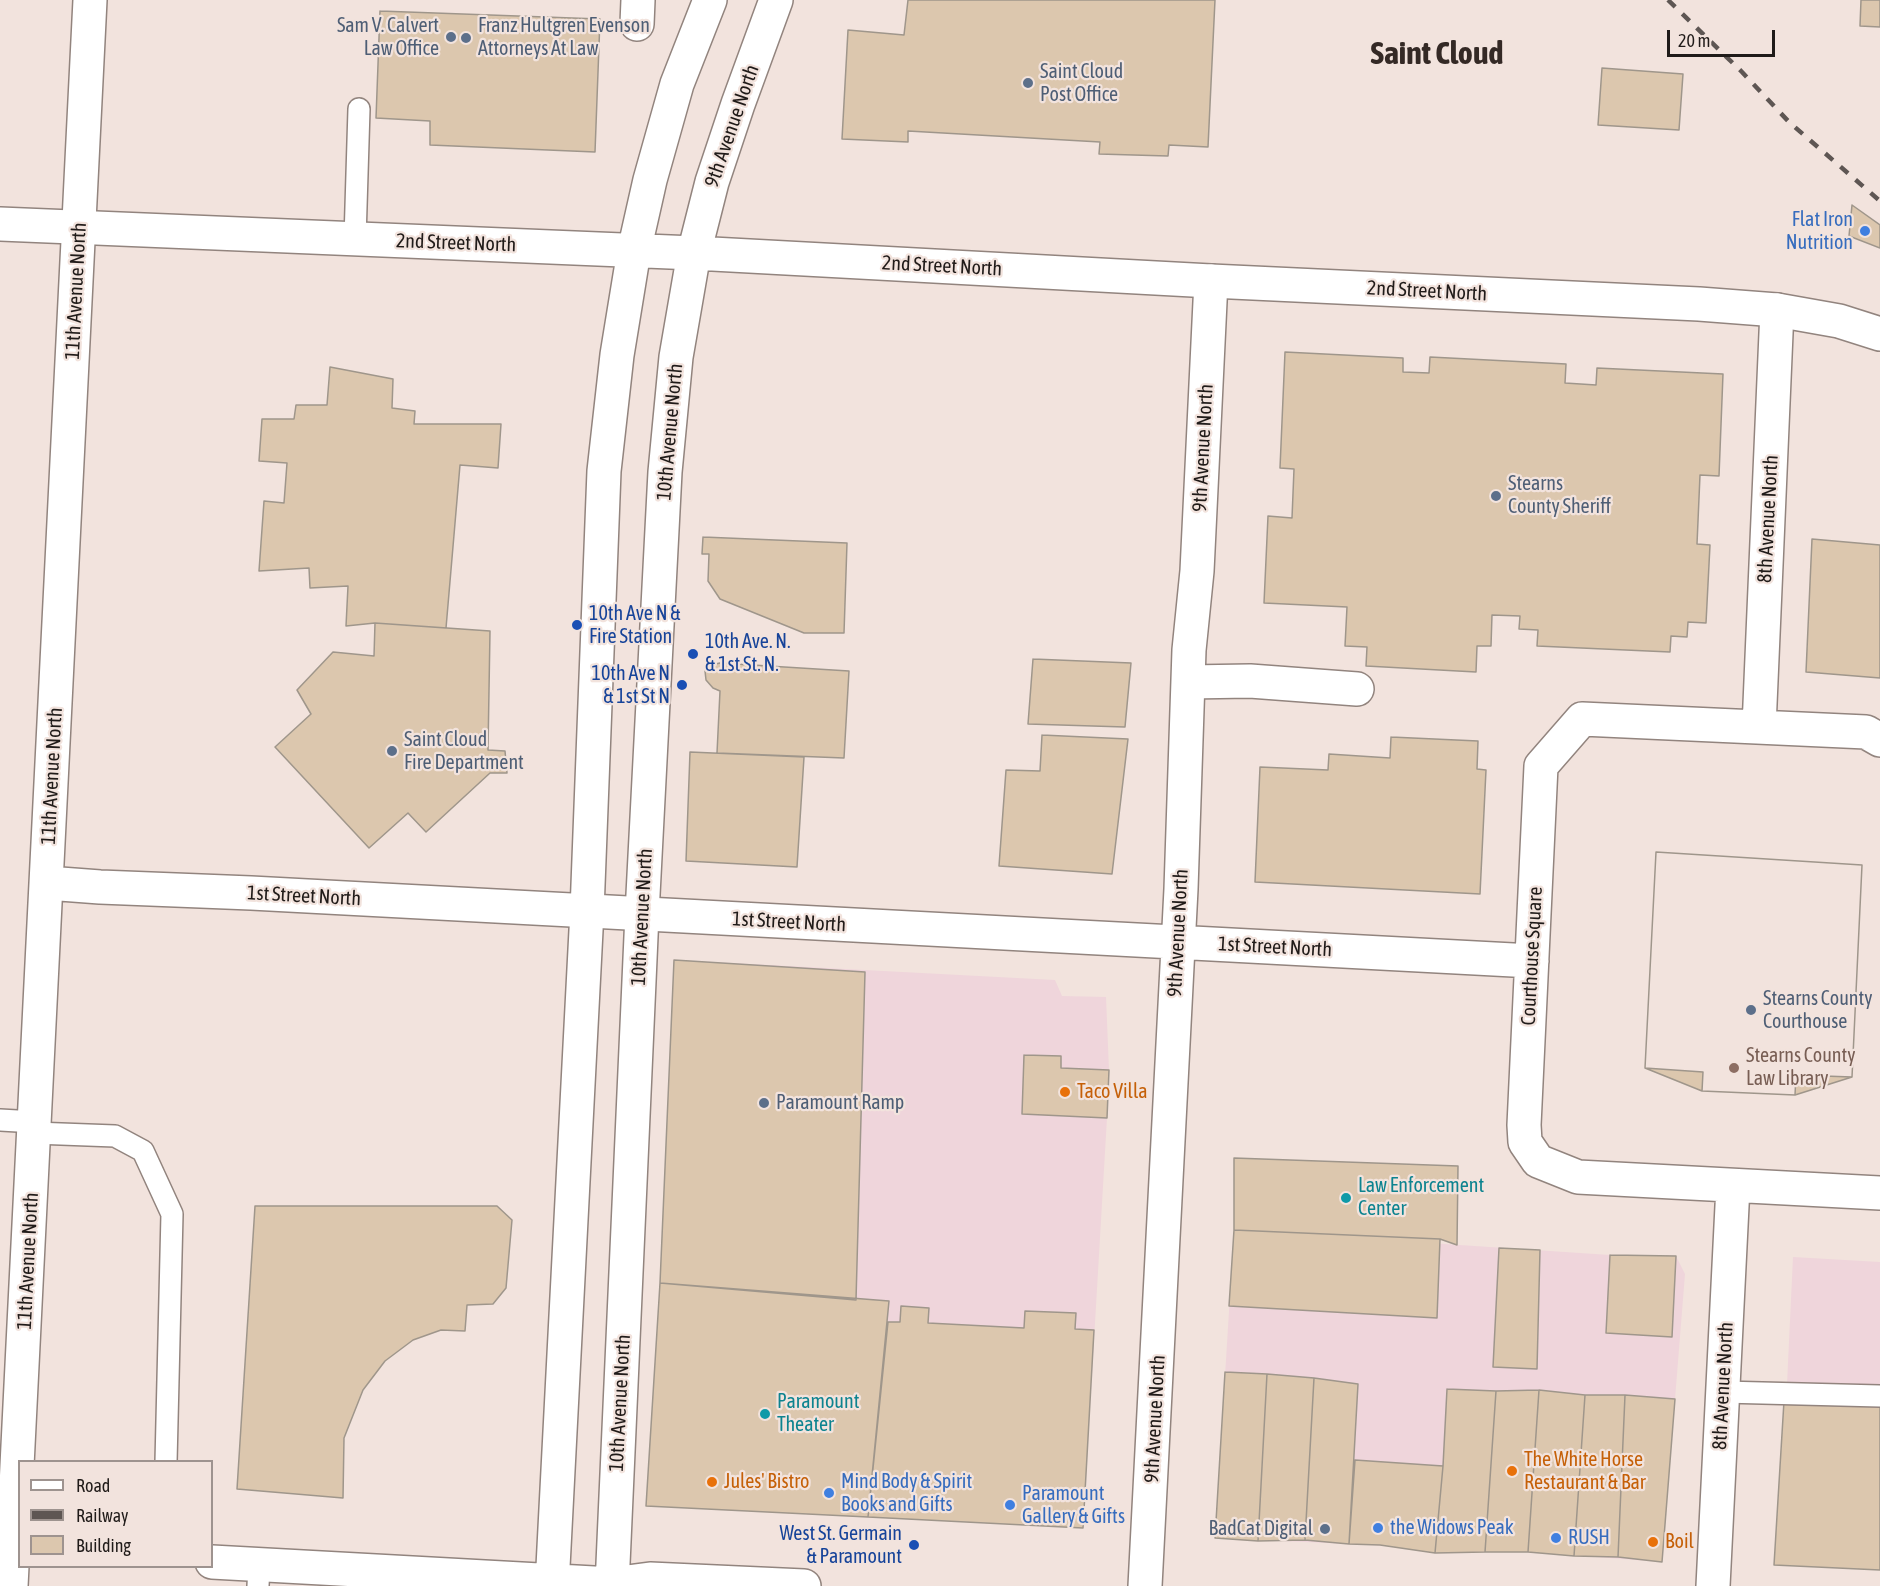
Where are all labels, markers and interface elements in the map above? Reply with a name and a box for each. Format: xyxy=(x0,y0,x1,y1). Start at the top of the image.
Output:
place label: Sam V. Calvert Law Office xyxy=(337,14,439,61)
place label: Franz Hultgren Evenson Attorneys At Law xyxy=(478,14,650,61)
scale bar xyxy=(1670,18,1778,56)
marker: Sam V. Calvert Law Office xyxy=(444,30,458,44)
text: 20 m xyxy=(1678,30,1710,51)
marker: Franz Hultgren Evenson Attorneys At Law xyxy=(459,31,473,45)
district label: Saint Cloud xyxy=(1370,35,1504,73)
place label: Saint Cloud Post Office xyxy=(1040,60,1123,107)
street label: 9th Avenue North xyxy=(700,62,764,190)
marker: Saint Cloud Post Office xyxy=(1021,76,1035,90)
place label: Flat Iron Nutrition xyxy=(1786,208,1853,255)
street label: 11th Avenue North xyxy=(60,222,92,360)
marker: Flat Iron Nutrition xyxy=(1858,224,1872,238)
street label: 2nd Street North xyxy=(395,229,517,257)
street label: 2nd Street North xyxy=(881,251,1003,281)
street label: 2nd Street North xyxy=(1366,276,1488,306)
street label: 10th Avenue North xyxy=(652,362,688,502)
street label: 9th Avenue North xyxy=(1188,383,1218,513)
street label: 8th Avenue North xyxy=(1753,454,1783,584)
place label: Stearns County Sheriff xyxy=(1508,472,1611,519)
marker: Stearns County Sheriff xyxy=(1489,489,1503,503)
place label: 10th Ave N & Fire Station xyxy=(589,602,681,649)
marker: 10th Ave N & Fire Station xyxy=(570,618,584,632)
place label: 10th Ave. N. & 1st St. N. xyxy=(705,630,791,677)
marker: 10th Ave. N. & 1st St. N. xyxy=(686,647,700,661)
place label: 10th Ave N & 1st St N xyxy=(592,662,670,709)
marker: 10th Ave N & 1st St N xyxy=(675,678,689,692)
street label: 11th Avenue North xyxy=(36,707,68,845)
place label: Saint Cloud Fire Department xyxy=(404,728,524,775)
marker: Saint Cloud Fire Department xyxy=(385,744,399,758)
street label: 10th Avenue North xyxy=(626,848,658,986)
street label: 9th Avenue North xyxy=(1163,868,1193,998)
street label: 1st Street North xyxy=(246,881,362,911)
street label: Courthouse Square xyxy=(1516,886,1548,1026)
street label: 1st Street North xyxy=(731,907,847,937)
street label: 1st Street North xyxy=(1217,932,1333,962)
place label: Stearns County Courthouse xyxy=(1763,987,1872,1034)
marker: Stearns County Courthouse xyxy=(1744,1003,1758,1017)
place label: Stearns County Law Library xyxy=(1746,1044,1855,1091)
marker: Stearns County Law Library xyxy=(1727,1061,1741,1075)
place label: Taco Villa xyxy=(1077,1080,1148,1104)
marker: Taco Villa xyxy=(1058,1085,1072,1099)
place label: Paramount Ramp xyxy=(776,1091,904,1115)
marker: Paramount Ramp xyxy=(757,1096,771,1110)
place label: Law Enforcement Center xyxy=(1358,1174,1484,1221)
marker: Law Enforcement Center xyxy=(1339,1191,1353,1205)
street label: 11th Avenue North xyxy=(12,1192,44,1330)
street label: 8th Avenue North xyxy=(1708,1321,1738,1451)
street label: 10th Avenue North xyxy=(604,1334,636,1472)
street label: 9th Avenue North xyxy=(1140,1354,1170,1484)
place label: Paramount Theater xyxy=(777,1390,859,1437)
marker: Paramount Theater xyxy=(758,1407,772,1421)
place label: The White Horse Restaurant & Bar xyxy=(1524,1448,1646,1495)
legend xyxy=(18,1460,213,1568)
marker: The White Horse Restaurant & Bar xyxy=(1505,1464,1519,1478)
place label: Jules' Bistro xyxy=(724,1470,810,1494)
place label: Mind Body & Spirit Books and Gifts xyxy=(841,1470,972,1517)
text: Road xyxy=(76,1475,110,1496)
marker: Jules' Bistro xyxy=(705,1475,719,1489)
place label: Paramount Gallery & Gifts xyxy=(1022,1482,1125,1529)
marker: Mind Body & Spirit Books and Gifts xyxy=(822,1486,836,1500)
marker: Paramount Gallery & Gifts xyxy=(1003,1498,1017,1512)
text: Railway xyxy=(76,1505,128,1526)
place label: the Widows Peak xyxy=(1390,1516,1514,1540)
place label: BadCat Digital xyxy=(1209,1517,1313,1541)
marker: the Widows Peak xyxy=(1371,1521,1385,1535)
place label: West St. Germain & Paramount xyxy=(779,1522,902,1569)
marker: BadCat Digital xyxy=(1318,1522,1332,1536)
place label: RUSH xyxy=(1568,1526,1610,1550)
place label: Boil xyxy=(1665,1530,1694,1554)
marker: RUSH xyxy=(1549,1531,1563,1545)
text: Building xyxy=(76,1535,131,1556)
marker: Boil xyxy=(1646,1535,1660,1549)
marker: West St. Germain & Paramount xyxy=(907,1538,921,1552)

